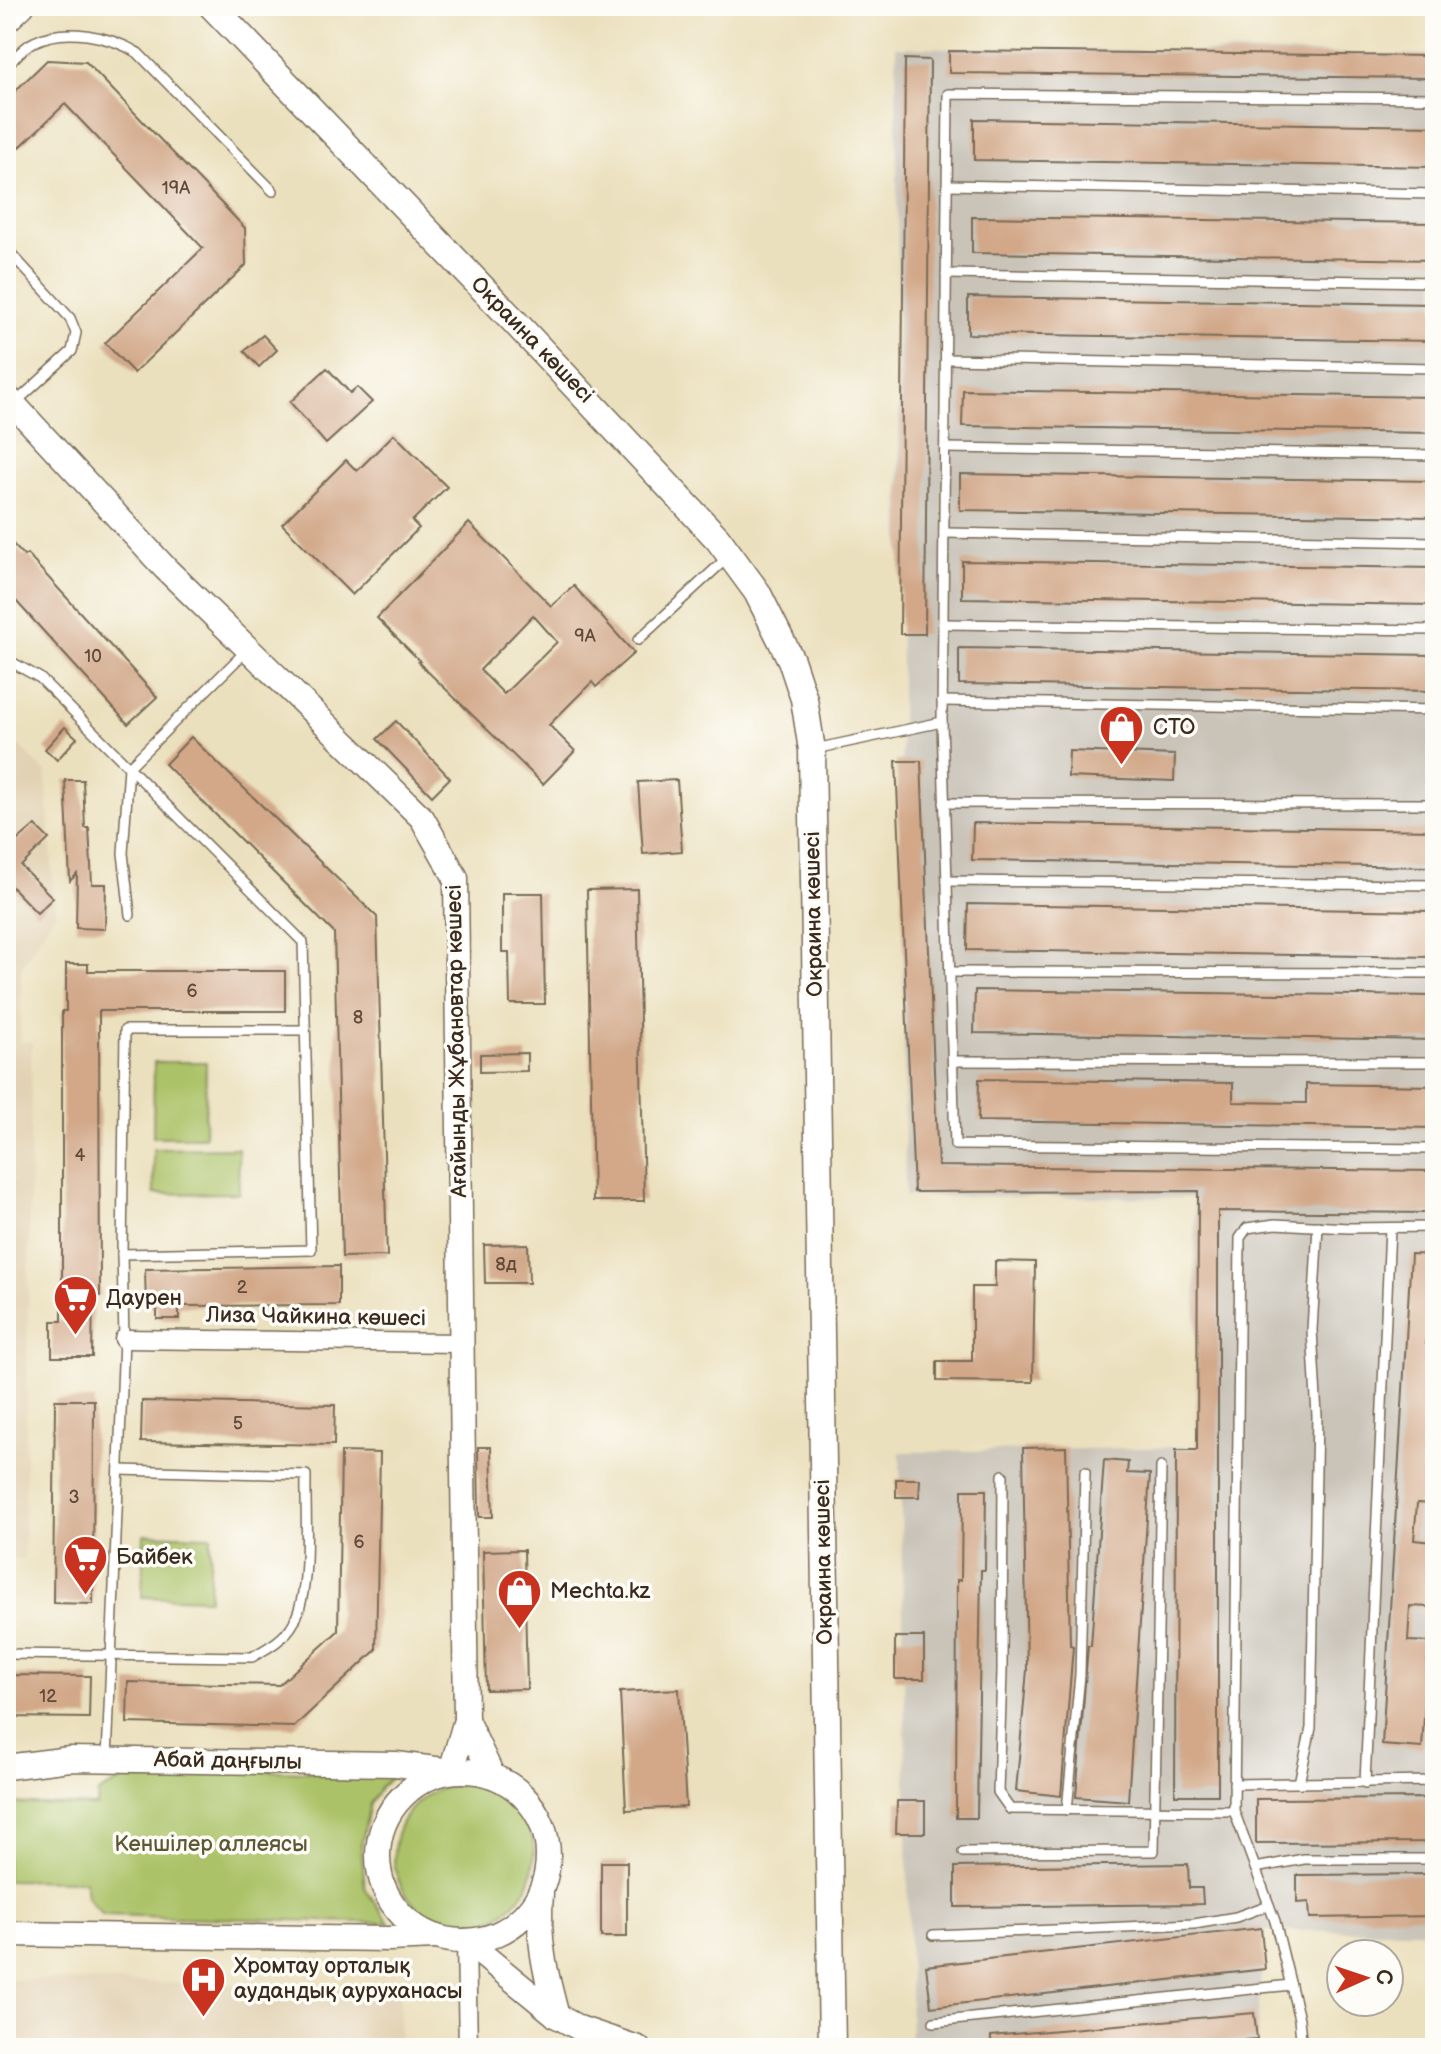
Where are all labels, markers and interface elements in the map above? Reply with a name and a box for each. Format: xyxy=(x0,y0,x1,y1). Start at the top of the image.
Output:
house number: 19А xyxy=(162,178,190,199)
street label: Окраина көшесі xyxy=(465,271,599,409)
house number: 9А xyxy=(574,626,596,647)
house number: 10 xyxy=(84,646,102,667)
shop icon: СТО xyxy=(1098,703,1146,766)
place label: СТО xyxy=(1153,714,1196,741)
street label: Окраина көшесі xyxy=(799,831,829,997)
street label: Ағайынды Жұбановтар көшесі xyxy=(441,884,473,1199)
house number: 6 xyxy=(187,981,198,1002)
house number: 8 xyxy=(353,1007,363,1028)
house number: 4 xyxy=(75,1145,86,1166)
house number: 8д xyxy=(495,1254,517,1275)
supermarket icon: Даурен xyxy=(51,1274,99,1337)
house number: 2 xyxy=(237,1277,248,1298)
place label: Даурен xyxy=(106,1285,182,1312)
street label: Лиза Чайкина көшесі xyxy=(205,1302,426,1332)
house number: 5 xyxy=(233,1413,243,1434)
street label: Окраина көшесі xyxy=(809,1479,839,1645)
house number: 3 xyxy=(68,1487,80,1508)
house number: 6 xyxy=(354,1532,365,1553)
supermarket icon: Байбек xyxy=(61,1533,109,1596)
place label: Байбек xyxy=(116,1544,193,1571)
shop icon: Mechta.kz xyxy=(495,1567,543,1630)
place label: Mechta.kz xyxy=(550,1578,651,1605)
house number: 12 xyxy=(39,1686,57,1707)
street label: Абай даңғылы xyxy=(153,1746,302,1776)
park label: Кеншілер аллеясы xyxy=(114,1831,308,1858)
north arrow xyxy=(1325,1938,1405,2018)
place label: Хромтау орталық аудандық ауруханасы xyxy=(234,1953,463,2005)
hospital icon: Хромтау орталық аудандық ауруханасы xyxy=(179,1955,227,2018)
text: С xyxy=(1370,1969,1397,1985)

